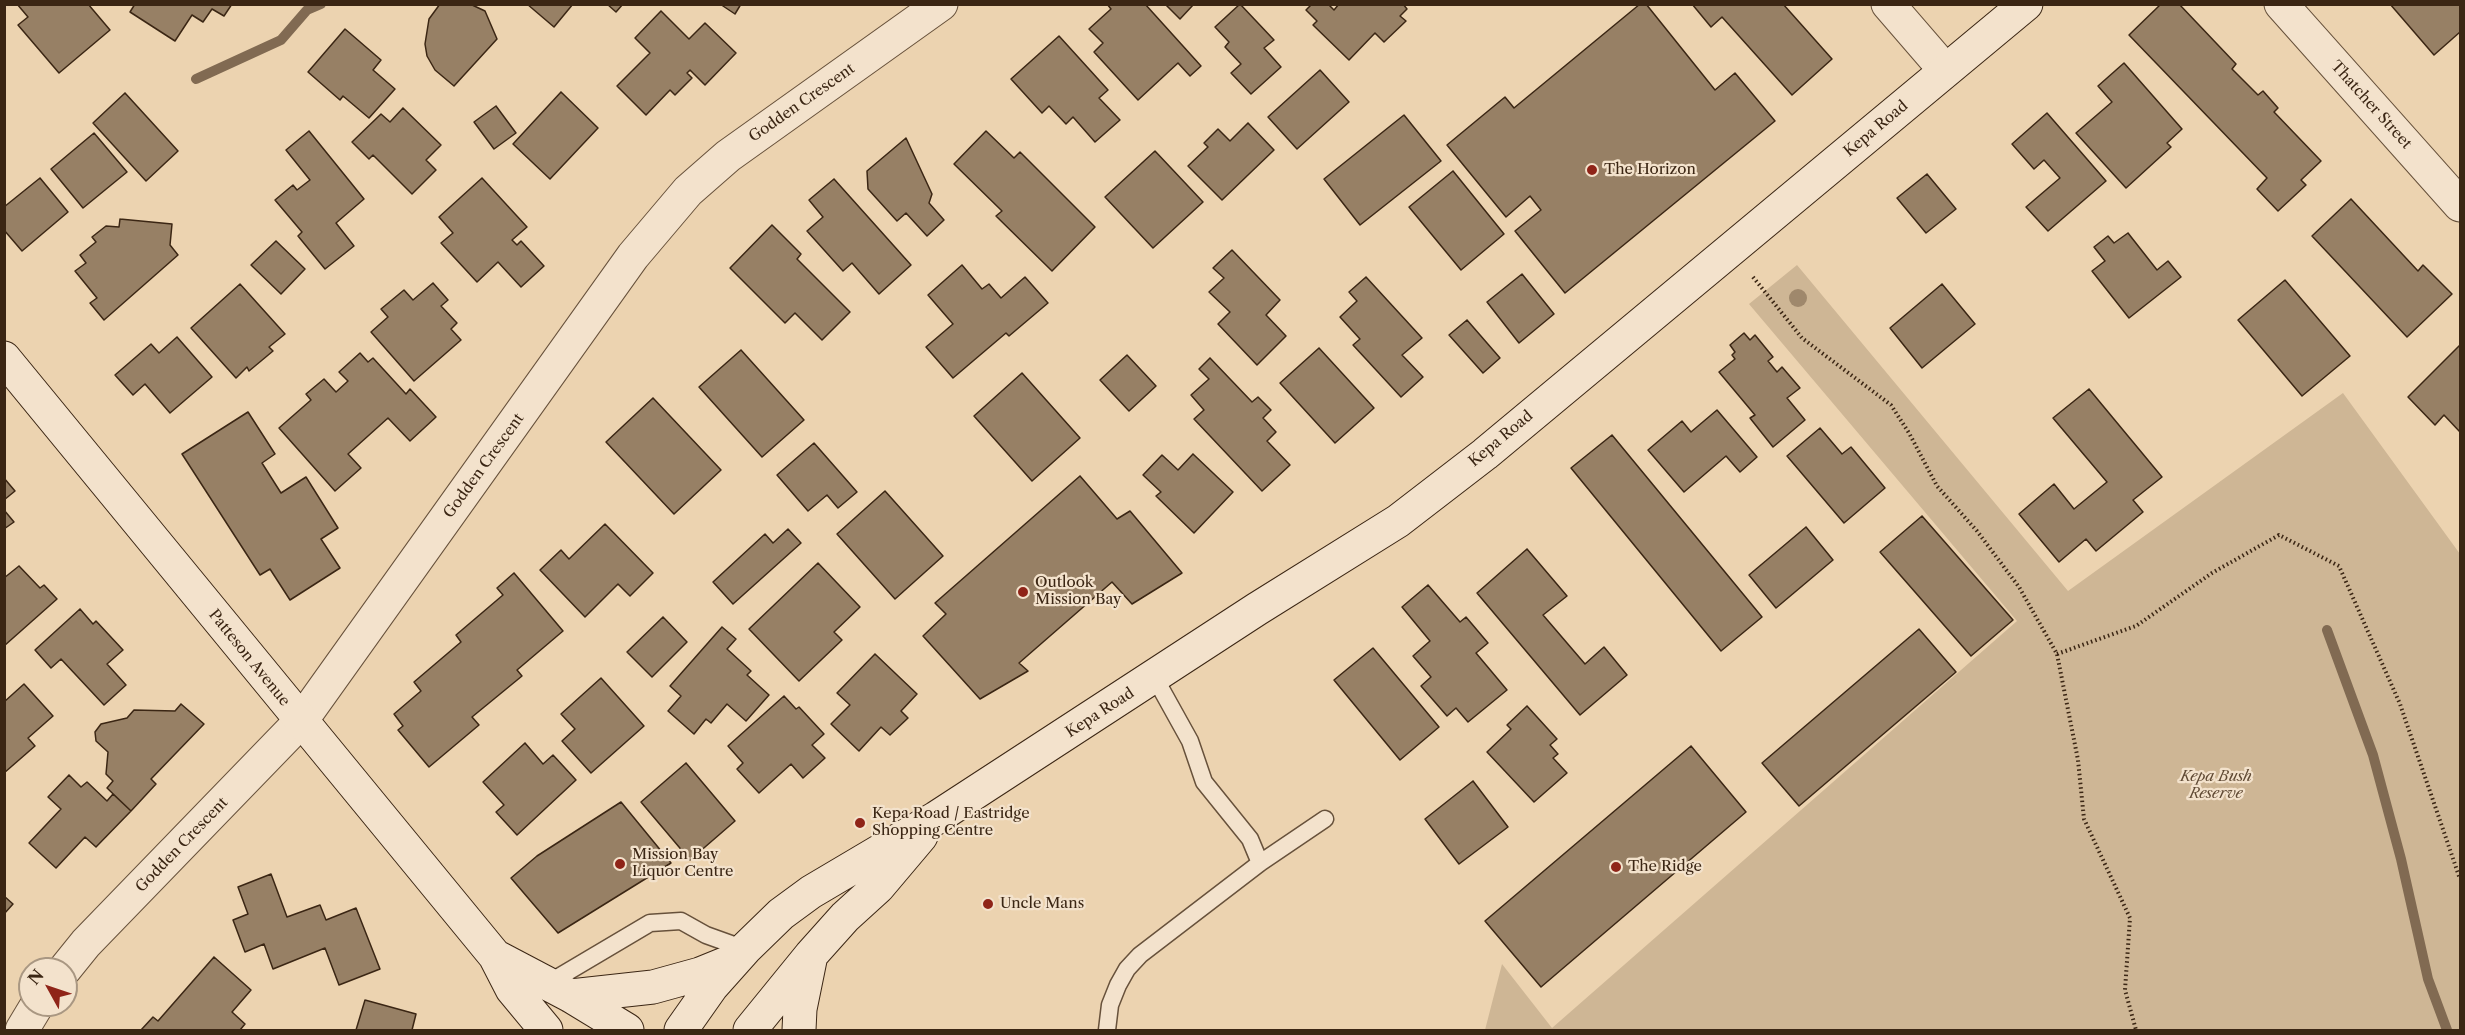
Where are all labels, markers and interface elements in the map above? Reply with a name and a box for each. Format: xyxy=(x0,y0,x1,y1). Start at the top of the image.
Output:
street label: Thatcher Street xyxy=(2327,57,2415,153)
street label: Godden Crescent xyxy=(746,60,858,146)
street label: Kepa Road xyxy=(1840,97,1912,161)
place label: The Horizon xyxy=(1604,161,1696,179)
marker: The Horizon xyxy=(1585,163,1599,177)
street label: Kepa Road xyxy=(1465,407,1537,471)
street label: Godden Crescent xyxy=(440,410,528,522)
place label: Outlook Mission Bay xyxy=(1035,574,1121,609)
marker: Outlook Mission Bay xyxy=(1016,585,1030,599)
street label: Patteson Avenue xyxy=(205,606,293,710)
street label: Kepa Road xyxy=(1062,684,1138,742)
park label: Kepa Bush Reserve xyxy=(2180,768,2252,803)
street label: Godden Crescent xyxy=(132,794,232,896)
place label: Kepa Road / Eastridge Shopping Centre xyxy=(872,805,1030,840)
marker: Kepa Road / Eastridge Shopping Centre xyxy=(853,816,867,830)
place label: Mission Bay Liquor Centre xyxy=(632,846,733,881)
marker: Mission Bay Liquor Centre xyxy=(613,857,627,871)
place label: The Ridge xyxy=(1628,858,1702,876)
marker: The Ridge xyxy=(1609,860,1623,874)
place label: Uncle Mans xyxy=(1000,895,1084,913)
marker: Uncle Mans xyxy=(981,897,995,911)
north arrow xyxy=(18,957,78,1017)
text: N xyxy=(24,965,48,988)

